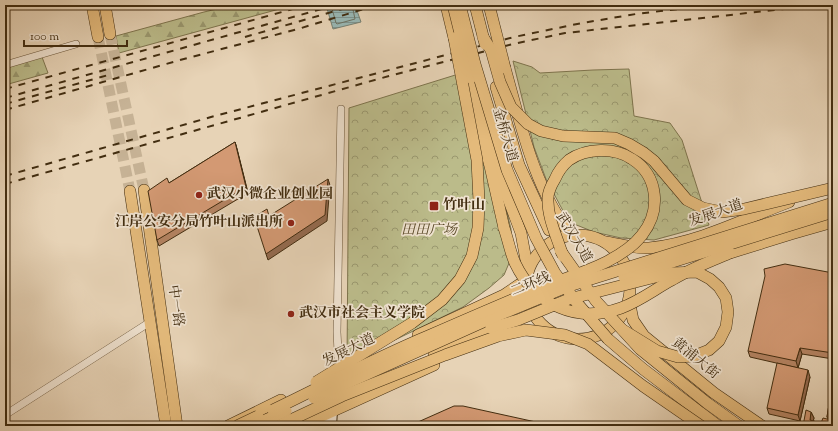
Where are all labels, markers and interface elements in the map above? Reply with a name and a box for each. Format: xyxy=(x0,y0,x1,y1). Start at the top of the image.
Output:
scale bar xyxy=(24,22,127,48)
text: 100 m xyxy=(30,28,59,46)
street label: 金桥大道 xyxy=(487,105,521,165)
place label: 武汉小微企业创业园 xyxy=(207,185,333,205)
marker: 武汉小微企业创业园 xyxy=(194,190,204,200)
street label: 发展大道 xyxy=(686,195,746,233)
place label: 竹叶山 xyxy=(443,196,485,216)
marker: 竹叶山 xyxy=(428,200,440,212)
street label: 武汉大道 xyxy=(550,209,596,267)
place label: 江岸公安分局竹叶山派出所 xyxy=(115,213,283,233)
marker: 江岸公安分局竹叶山派出所 xyxy=(286,218,296,228)
park label: 田田广场 xyxy=(401,221,458,241)
street label: 二环线 xyxy=(508,268,554,302)
street label: 中一路 xyxy=(162,284,188,328)
place label: 武汉市社会主义学院 xyxy=(299,304,425,324)
marker: 武汉市社会主义学院 xyxy=(286,309,296,319)
street label: 发展大道 xyxy=(319,330,379,372)
street label: 黄浦大街 xyxy=(667,334,723,384)

